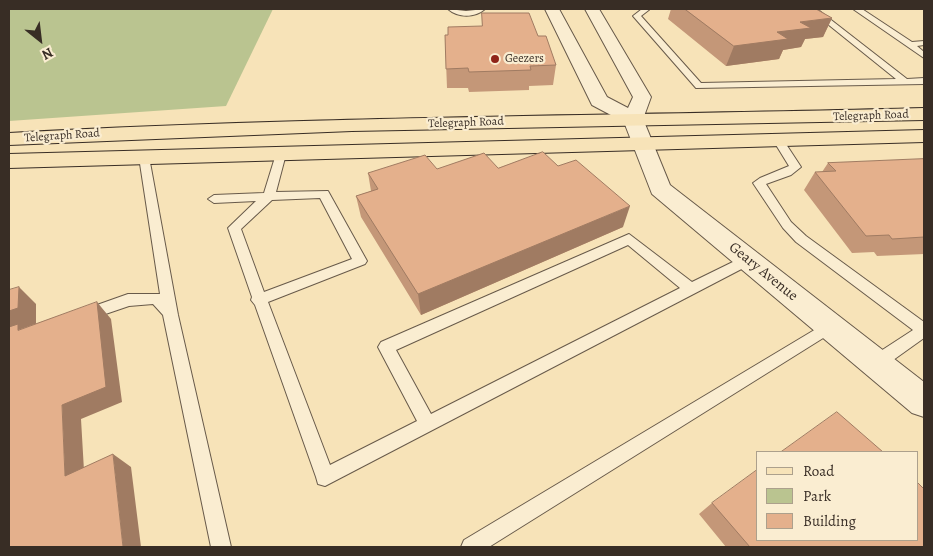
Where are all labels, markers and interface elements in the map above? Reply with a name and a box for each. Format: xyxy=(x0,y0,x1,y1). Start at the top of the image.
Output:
north arrow xyxy=(15,15,65,65)
text: N xyxy=(38,43,57,64)
place label: Geezers xyxy=(505,52,544,66)
marker: Geezers xyxy=(489,53,501,65)
street label: Telegraph Road xyxy=(833,107,909,125)
street label: Telegraph Road xyxy=(428,114,504,132)
street label: Telegraph Road xyxy=(24,126,100,146)
street label: Geary Avenue xyxy=(725,239,801,305)
legend xyxy=(756,451,918,541)
text: Road xyxy=(803,461,834,481)
text: Park xyxy=(803,486,831,506)
text: Building xyxy=(803,511,856,531)

